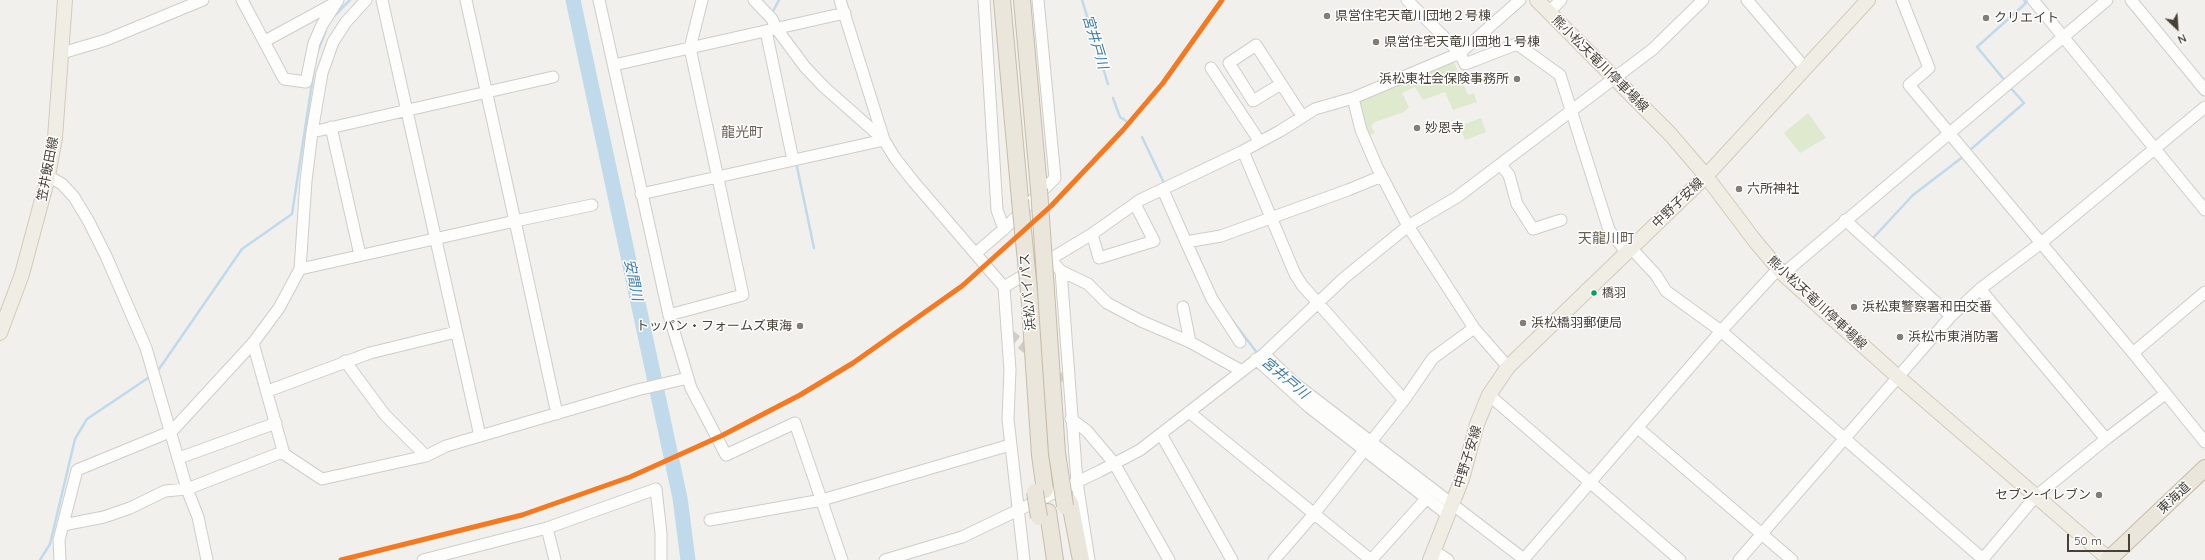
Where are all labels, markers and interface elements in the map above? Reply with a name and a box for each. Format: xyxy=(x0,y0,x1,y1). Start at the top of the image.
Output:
place label: 県営住宅天竜川団地２号棟 xyxy=(1335,8,1491,24)
north arrow xyxy=(2157,8,2197,48)
place label: クリエイト xyxy=(1994,10,2059,26)
marker: 県営住宅天竜川団地２号棟 xyxy=(1322,11,1332,21)
water label: 宮井戸川 xyxy=(1079,13,1111,71)
street label: 熊小松天竜川停車場線 xyxy=(1549,13,1651,115)
marker: クリエイト xyxy=(1981,13,1991,23)
text: N xyxy=(2175,31,2189,47)
place label: 県営住宅天竜川団地１号棟 xyxy=(1384,34,1540,50)
marker: 県営住宅天竜川団地１号棟 xyxy=(1371,37,1381,47)
place label: 浜松東社会保険事務所 xyxy=(1379,71,1509,87)
marker: 浜松東社会保険事務所 xyxy=(1512,74,1522,84)
place label: 妙恩寺 xyxy=(1425,120,1464,136)
marker: 妙恩寺 xyxy=(1412,123,1422,133)
district label: 龍光町 xyxy=(721,125,763,141)
street label: 笠井飯田線 xyxy=(34,136,62,202)
street label: 中野子安線 xyxy=(1649,175,1707,231)
place label: 六所神社 xyxy=(1747,181,1799,197)
marker: 六所神社 xyxy=(1734,184,1744,194)
district label: 天龍川町 xyxy=(1578,231,1634,247)
street label: 浜松バイパス xyxy=(1017,252,1039,332)
street label: 熊小松天竜川停車場線 xyxy=(1764,253,1870,353)
water label: 安間川 xyxy=(620,258,646,302)
place label: 橋羽 xyxy=(1602,286,1626,300)
marker: 橋羽 xyxy=(1589,288,1599,298)
place label: 浜松東警察署和田交番 xyxy=(1862,299,1992,315)
marker: 浜松東警察署和田交番 xyxy=(1849,302,1859,312)
place label: 浜松橋羽郵便局 xyxy=(1531,315,1622,331)
place label: トッパン・フォームズ東海 xyxy=(636,318,792,334)
marker: 浜松橋羽郵便局 xyxy=(1518,318,1528,328)
marker: トッパン・フォームズ東海 xyxy=(795,321,805,331)
place label: 浜松市東消防署 xyxy=(1908,329,1999,345)
marker: 浜松市東消防署 xyxy=(1895,332,1905,342)
water label: 宮井戸川 xyxy=(1258,354,1312,402)
street label: 中野子安線 xyxy=(1451,424,1485,490)
street label: 東海道 xyxy=(2154,479,2194,517)
place label: セブン-イレブン xyxy=(1995,487,2091,503)
marker: セブン-イレブン xyxy=(2094,490,2104,500)
scale bar xyxy=(2069,526,2132,552)
text: 50 m xyxy=(2074,533,2102,548)

